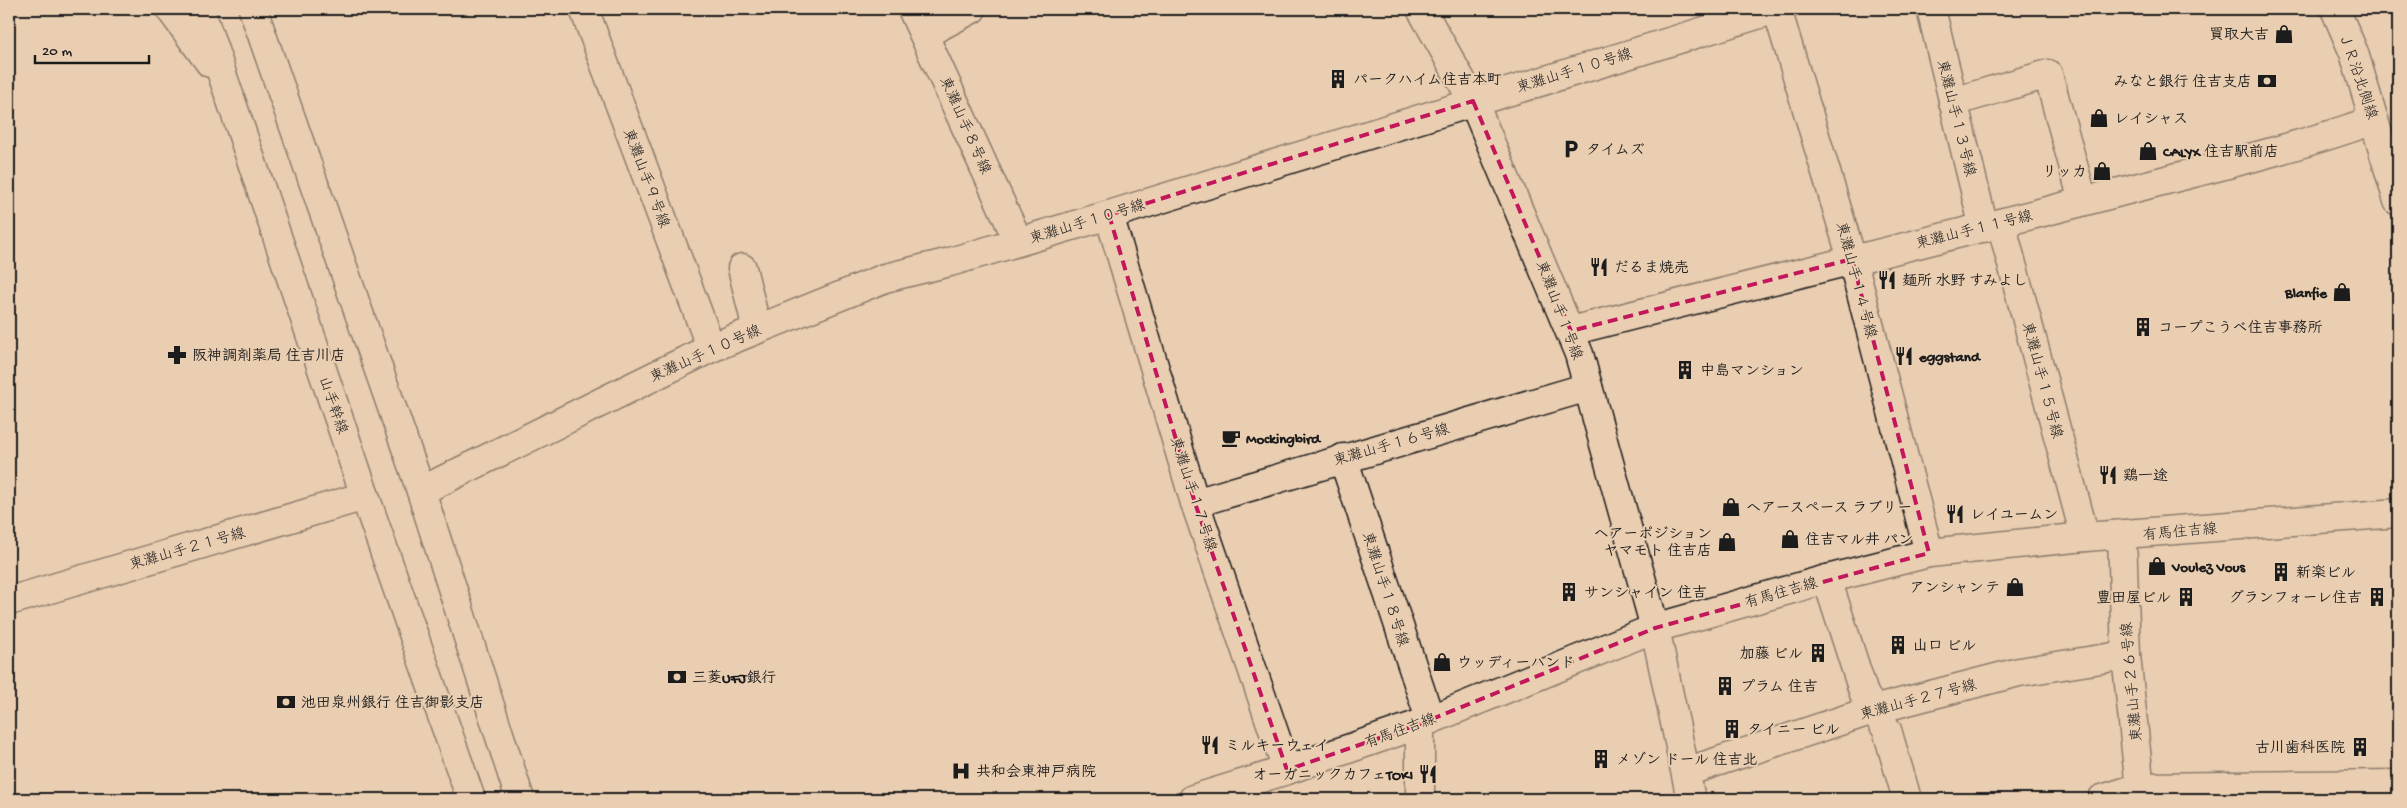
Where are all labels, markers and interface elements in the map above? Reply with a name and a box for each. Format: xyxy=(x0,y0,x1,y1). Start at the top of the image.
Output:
shop icon: 買取大吉 xyxy=(2273,23,2295,45)
place label: 買取大吉 xyxy=(2209,27,2269,45)
street label: ＪＲ沿北側線 xyxy=(2334,31,2381,122)
scale bar xyxy=(35,32,149,64)
text: 20 m xyxy=(42,43,72,61)
street label: 東灘山手１０号線 xyxy=(1514,45,1635,98)
street label: 東灘山手１３号線 xyxy=(1932,58,1979,179)
building icon: パークハイム住吉本町 xyxy=(1327,68,1349,90)
bank icon: みなと銀行 住吉支店 xyxy=(2256,70,2278,92)
place label: パークハイム住吉本町 xyxy=(1353,71,1502,90)
place label: みなと銀行 住吉支店 xyxy=(2113,73,2252,92)
street label: 東灘山手８号線 xyxy=(935,74,995,177)
shop icon: レイシャス xyxy=(2088,107,2110,129)
place label: レイシャス xyxy=(2114,111,2188,129)
street label: 東灘山手９号線 xyxy=(618,126,673,231)
parking icon: タイムズ xyxy=(1560,138,1582,160)
shop icon: CALYX 住吉駅前店 xyxy=(2137,140,2159,162)
place label: タイムズ xyxy=(1586,142,1645,160)
place label: CALYX 住吉駅前店 xyxy=(2162,143,2279,162)
shop icon: リッカ xyxy=(2091,160,2113,182)
place label: リッカ xyxy=(2042,164,2087,182)
street label: 東灘山手１０号線 xyxy=(1027,196,1148,249)
street label: 東灘山手１１号線 xyxy=(1914,207,2035,254)
street label: 東灘山手１４号線 xyxy=(1831,220,1880,341)
restaurant icon: だるま焼売 xyxy=(1588,256,1610,278)
street label: 東灘山手１号線 xyxy=(1531,258,1586,363)
place label: だるま焼売 xyxy=(1614,259,1689,278)
restaurant icon: 麺所 水野 すみよし xyxy=(1876,269,1898,291)
place label: 麺所 水野 すみよし xyxy=(1902,272,2028,291)
shop icon: Blanfie xyxy=(2331,281,2353,303)
place label: Blanfie xyxy=(2284,285,2328,303)
building icon: コープこうべ住吉事務所 xyxy=(2132,316,2154,338)
place label: コープこうべ住吉事務所 xyxy=(2158,319,2322,338)
street label: 東灘山手１５号線 xyxy=(2017,320,2066,441)
street label: 東灘山手１０号線 xyxy=(647,321,764,387)
pharmacy icon: 阪神調剤薬局 住吉川店 xyxy=(166,344,188,366)
restaurant icon: eggstand xyxy=(1893,345,1915,367)
place label: 阪神調剤薬局 住吉川店 xyxy=(192,347,346,366)
place label: eggstand xyxy=(1918,349,1982,367)
building icon: 中島マンション xyxy=(1674,359,1696,381)
place label: 中島マンション xyxy=(1700,362,1804,381)
street label: 山手幹線 xyxy=(314,374,351,437)
street label: 東灘山手１６号線 xyxy=(1331,420,1452,471)
cafe icon: Mockingbird xyxy=(1220,427,1242,449)
place label: Mockingbird xyxy=(1246,431,1322,449)
street label: 東灘山手１７号線 xyxy=(1165,434,1220,554)
restaurant icon: 鶏一途 xyxy=(2097,464,2119,486)
place label: 鶏一途 xyxy=(2123,467,2168,486)
shop icon: ヘアースペース ラブリー xyxy=(1720,496,1742,518)
place label: ヘアースペース ラブリー xyxy=(1746,500,1912,518)
restaurant icon: レイユームン xyxy=(1944,503,1966,525)
place label: レイユームン xyxy=(1970,507,2058,525)
street label: 有馬住吉線 xyxy=(2142,520,2218,545)
street label: 東灘山手２１号線 xyxy=(127,524,248,575)
place label: ヘアーポジション ヤマモト 住吉店 xyxy=(1594,526,1712,561)
shop icon: 住吉マル井 パン xyxy=(1779,528,1801,550)
street label: 東灘山手１８号線 xyxy=(1357,529,1412,649)
shop icon: ヘアーポジション ヤマモト 住吉店 xyxy=(1716,531,1738,553)
place label: 住吉マル井 パン xyxy=(1805,531,1913,550)
shop icon: Voulez Vous xyxy=(2146,555,2168,577)
place label: Voulez Vous xyxy=(2171,559,2247,577)
building icon: 新楽ビル xyxy=(2270,561,2292,583)
place label: 新楽ビル xyxy=(2296,564,2356,583)
street label: 有馬住吉線 xyxy=(1743,574,1820,613)
shop icon: アンシャンテ xyxy=(2004,576,2026,598)
place label: アンシャンテ xyxy=(1909,580,2000,598)
building icon: サンシャイン 住吉 xyxy=(1558,581,1580,603)
place label: サンシャイン 住吉 xyxy=(1584,584,1707,603)
building icon: 豊田屋ビル xyxy=(2175,586,2197,608)
building icon: グランフォーレ住吉 xyxy=(2366,586,2388,608)
place label: 豊田屋ビル xyxy=(2096,589,2171,608)
place label: グランフォーレ住吉 xyxy=(2229,589,2362,608)
street label: 東灘山手２６号線 xyxy=(2118,621,2147,742)
building icon: 山口 ビル xyxy=(1887,634,1909,656)
place label: 山口 ビル xyxy=(1913,638,1976,656)
building icon: 加藤 ビル xyxy=(1807,642,1829,664)
place label: 加藤 ビル xyxy=(1740,645,1803,664)
shop icon: ウッディーハンド xyxy=(1431,651,1453,673)
place label: ウッディーハンド xyxy=(1457,655,1575,673)
bank icon: 三菱UFJ銀行 xyxy=(666,666,688,688)
place label: 三菱UFJ銀行 xyxy=(692,669,776,688)
building icon: プラム 住吉 xyxy=(1714,675,1736,697)
street label: 東灘山手２７号線 xyxy=(1858,676,1979,725)
place label: プラム 住吉 xyxy=(1740,678,1818,697)
bank icon: 池田泉州銀行 住吉御影支店 xyxy=(275,691,297,713)
place label: 池田泉州銀行 住吉御影支店 xyxy=(301,694,485,713)
street label: 有馬住吉線 xyxy=(1362,710,1439,753)
building icon: タイニー ビル xyxy=(1721,718,1743,740)
place label: タイニー ビル xyxy=(1747,722,1840,740)
restaurant icon: ミルキーウェイ xyxy=(1199,734,1221,756)
building icon: 古川歯科医院 xyxy=(2349,736,2371,758)
place label: ミルキーウェイ xyxy=(1225,738,1329,756)
place label: 古川歯科医院 xyxy=(2255,739,2345,758)
building icon: メゾン ドール 住吉北 xyxy=(1590,748,1612,770)
place label: メゾン ドール 住吉北 xyxy=(1616,751,1758,770)
hospital icon: 共和会東神戸病院 xyxy=(950,760,972,782)
place label: 共和会東神戸病院 xyxy=(976,763,1096,782)
restaurant icon: オーガニックカフェTOKI xyxy=(1417,763,1439,785)
place label: オーガニックカフェTOKI xyxy=(1252,767,1413,785)

